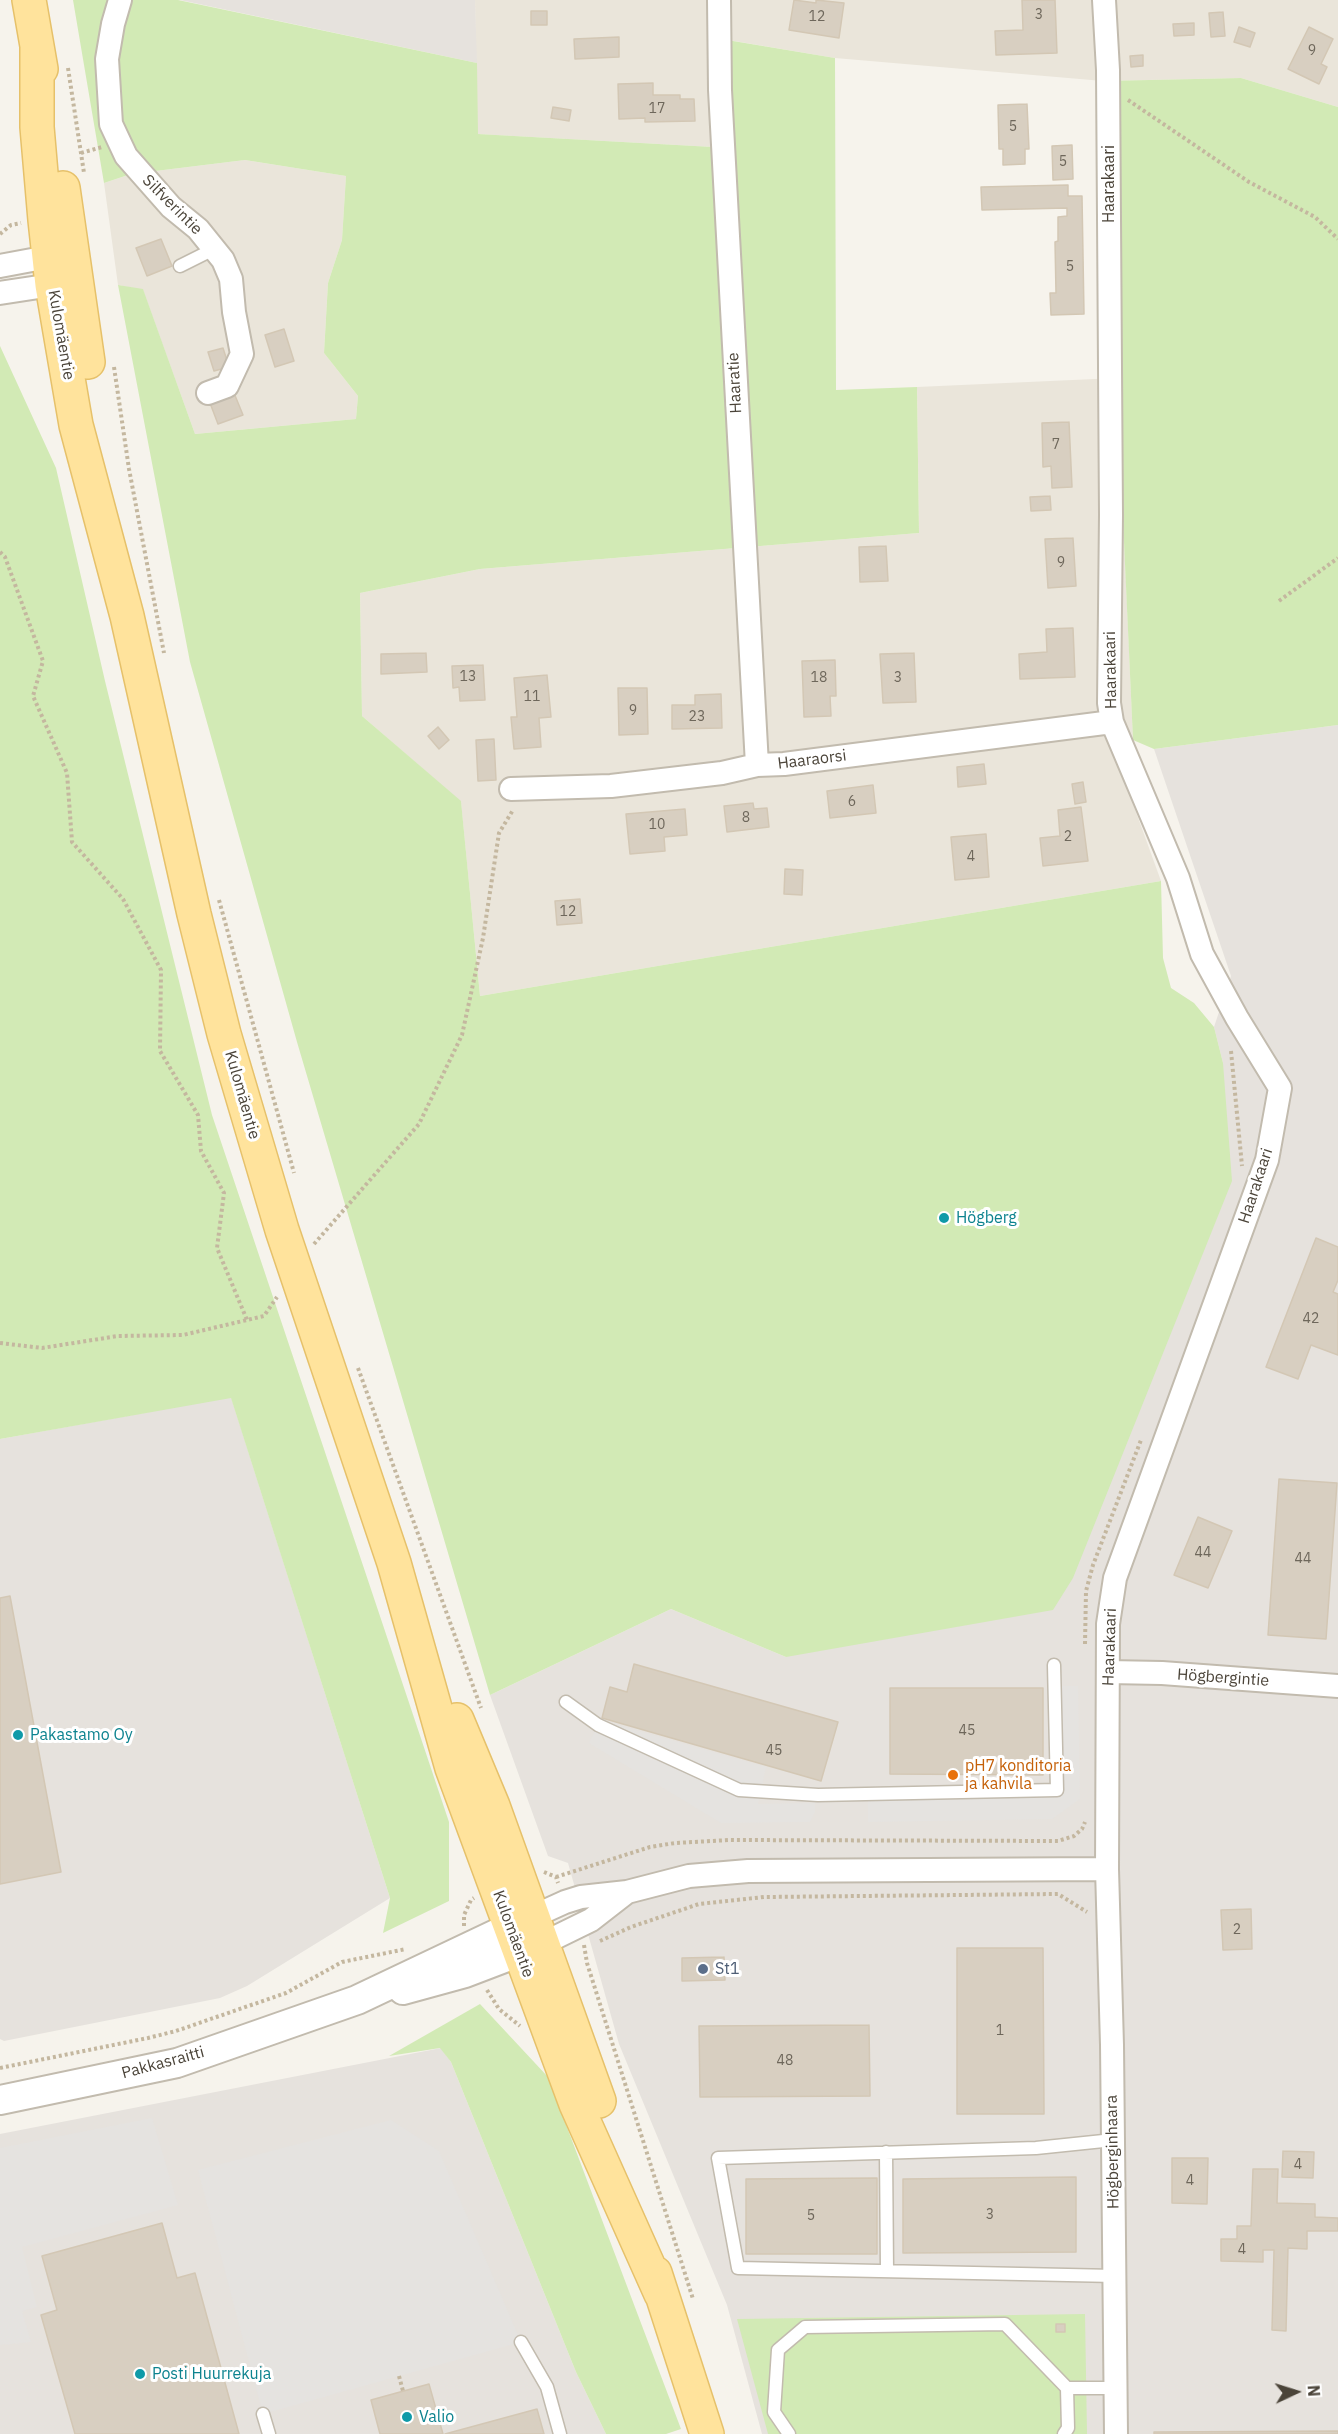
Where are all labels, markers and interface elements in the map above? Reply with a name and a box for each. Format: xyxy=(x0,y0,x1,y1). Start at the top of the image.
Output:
house number: 3 xyxy=(1035,7,1043,23)
house number: 12 xyxy=(809,9,825,25)
house number: 9 xyxy=(1308,43,1316,59)
house number: 17 xyxy=(649,101,665,117)
house number: 5 xyxy=(1009,119,1017,135)
street label: Haarakaari xyxy=(1099,145,1119,223)
house number: 5 xyxy=(1059,154,1067,170)
street label: Silfverintie xyxy=(138,171,206,239)
house number: 5 xyxy=(1066,259,1074,275)
street label: Kulomäentie xyxy=(44,288,78,382)
street label: Haaratie xyxy=(724,352,746,414)
house number: 7 xyxy=(1052,437,1060,453)
house number: 9 xyxy=(1057,555,1065,571)
street label: Haarakaari xyxy=(1101,631,1121,709)
house number: 13 xyxy=(460,669,476,685)
house number: 18 xyxy=(811,670,827,686)
house number: 3 xyxy=(894,670,902,686)
house number: 11 xyxy=(524,689,540,705)
house number: 9 xyxy=(629,703,637,719)
house number: 23 xyxy=(689,709,705,725)
street label: Haaraorsi xyxy=(776,746,848,774)
house number: 6 xyxy=(848,794,856,810)
house number: 8 xyxy=(742,810,750,826)
house number: 10 xyxy=(649,817,665,833)
house number: 2 xyxy=(1064,829,1072,845)
house number: 4 xyxy=(967,849,975,865)
house number: 12 xyxy=(560,904,576,920)
street label: Kulomäentie xyxy=(220,1049,264,1141)
street label: Haarakaari xyxy=(1235,1146,1277,1226)
place label: Högberg xyxy=(956,1208,1017,1228)
marker: Högberg xyxy=(937,1211,951,1225)
house number: 42 xyxy=(1303,1311,1319,1327)
house number: 44 xyxy=(1195,1545,1211,1561)
house number: 44 xyxy=(1295,1551,1311,1567)
street label: Haarakaari xyxy=(1099,1608,1121,1686)
street label: Högbergintie xyxy=(1176,1665,1270,1691)
house number: 45 xyxy=(959,1723,975,1739)
place label: Pakastamo Oy xyxy=(30,1725,133,1745)
marker: Pakastamo Oy xyxy=(11,1728,25,1742)
house number: 45 xyxy=(766,1743,782,1759)
place label: pH7 konditoria ja kahvila xyxy=(965,1756,1071,1794)
marker: pH7 konditoria ja kahvila xyxy=(946,1768,960,1782)
street label: Kulomäentie xyxy=(488,1888,538,1980)
house number: 2 xyxy=(1233,1922,1241,1938)
place label: St1 xyxy=(715,1959,740,1979)
marker: St1 xyxy=(696,1962,710,1976)
house number: 1 xyxy=(996,2023,1004,2039)
street label: Pakkasraitti xyxy=(120,2043,206,2083)
house number: 48 xyxy=(777,2053,793,2069)
street label: Högberginhaara xyxy=(1102,2095,1124,2209)
house number: 4 xyxy=(1294,2157,1302,2173)
house number: 4 xyxy=(1186,2173,1194,2189)
house number: 3 xyxy=(986,2207,994,2223)
house number: 5 xyxy=(807,2208,815,2224)
house number: 4 xyxy=(1238,2242,1246,2258)
north arrow xyxy=(1266,2362,1326,2422)
place label: Posti Huurrekuja xyxy=(152,2364,271,2384)
marker: Posti Huurrekuja xyxy=(133,2367,147,2381)
text: N xyxy=(1304,2384,1324,2397)
place label: Valio xyxy=(419,2407,454,2427)
marker: Valio xyxy=(400,2410,414,2424)

